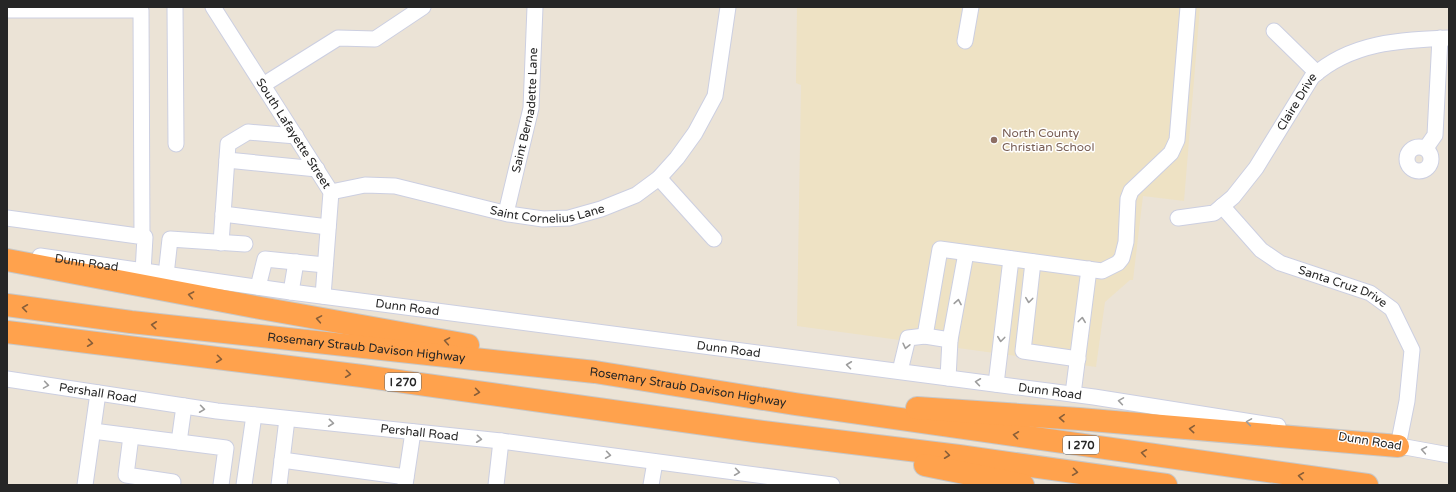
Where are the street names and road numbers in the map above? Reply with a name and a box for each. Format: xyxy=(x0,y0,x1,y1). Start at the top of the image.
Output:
street label: Saint Bernadette Lane xyxy=(509,47,540,174)
street label: Claire Drive xyxy=(1274,69,1319,133)
street label: South Lafayette Street xyxy=(253,76,334,192)
street label: Saint Cornelius Lane xyxy=(489,201,606,226)
street label: Dunn Road xyxy=(54,251,119,274)
street label: Santa Cruz Drive xyxy=(1297,263,1390,310)
street label: Dunn Road xyxy=(375,296,440,318)
street label: Rosemary Straub Davison Highway xyxy=(267,330,467,365)
street label: Dunn Road xyxy=(696,338,761,360)
street label: Rosemary Straub Davison Highway xyxy=(589,364,788,410)
road number: I 270 xyxy=(385,373,421,391)
street label: Pershall Road xyxy=(58,380,138,406)
street label: Dunn Road xyxy=(1017,380,1083,402)
street label: Pershall Road xyxy=(380,421,459,443)
street label: Dunn Road xyxy=(1337,429,1403,453)
road number: I 270 xyxy=(1063,436,1099,454)

